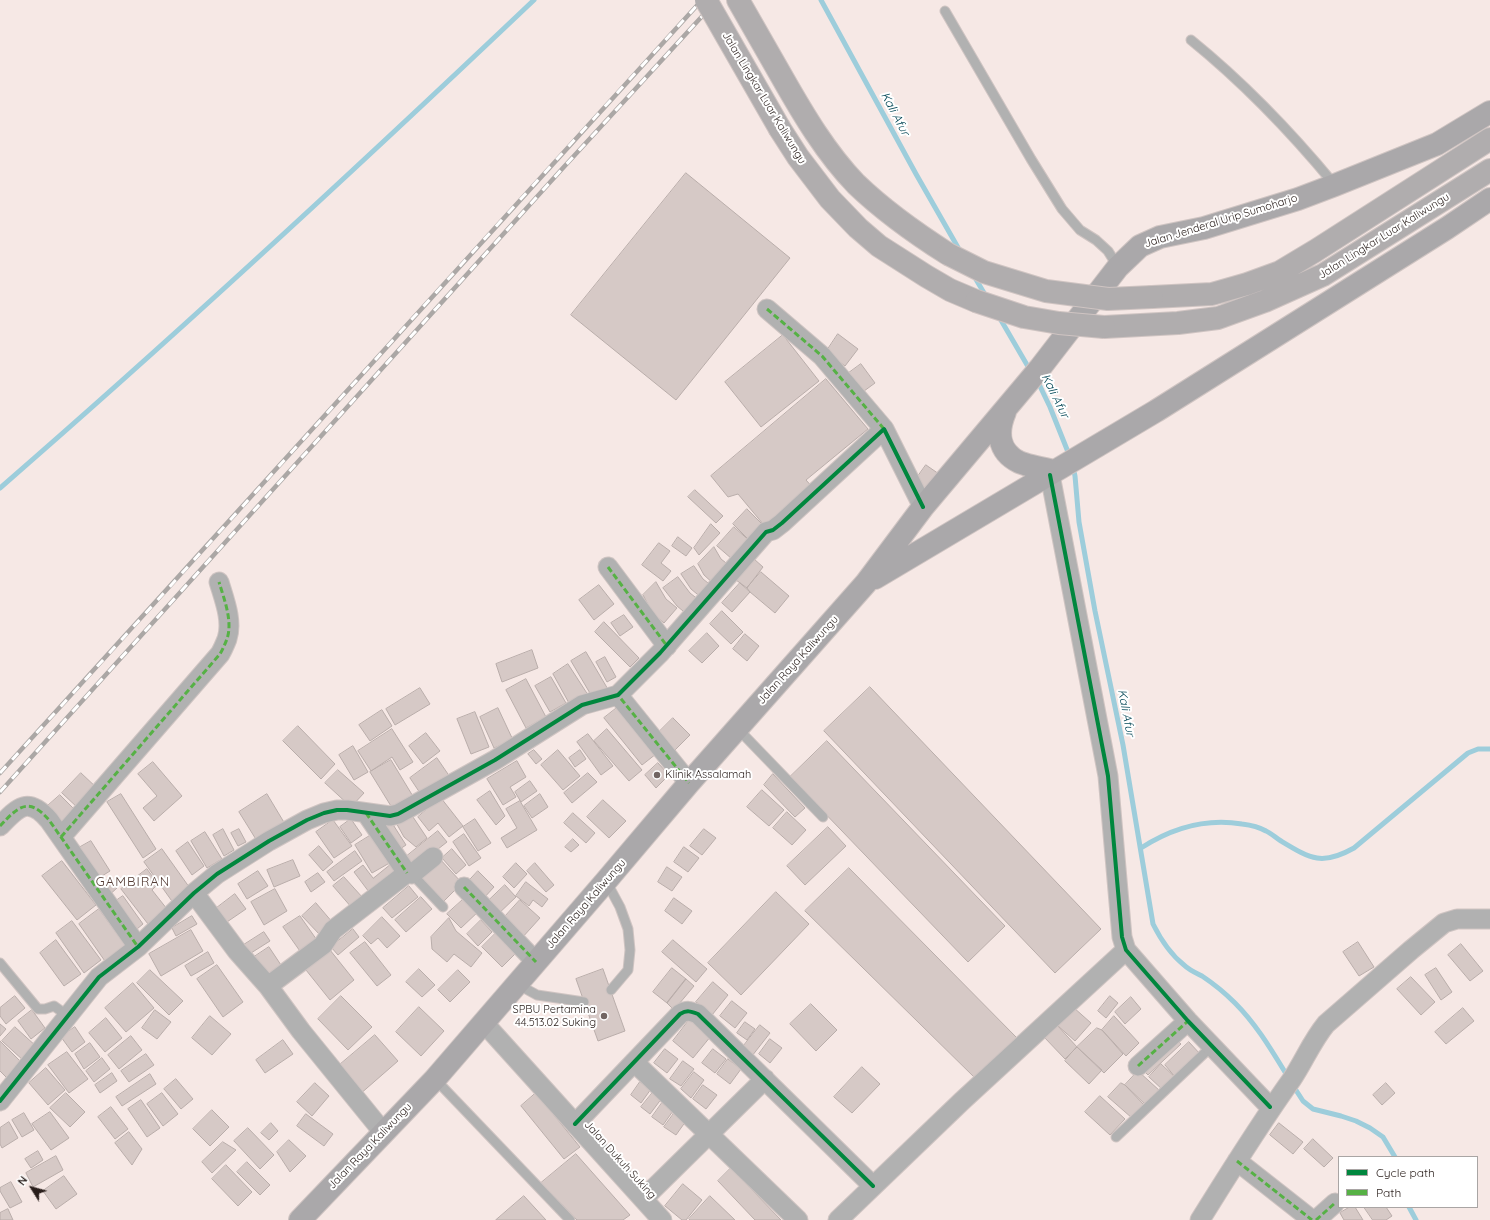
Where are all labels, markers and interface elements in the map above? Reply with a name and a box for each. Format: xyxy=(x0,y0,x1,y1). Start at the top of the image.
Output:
street label: Jalan Lingkar Luar Kaliwungu xyxy=(719,30,809,166)
water label: Kali Afur xyxy=(877,90,913,138)
street label: Jalan Lingkar Luar Kaliwungu xyxy=(1316,190,1452,282)
street label: Jalan Jenderal Urip Sumoharjo xyxy=(1143,191,1299,251)
water label: Kali Afur xyxy=(1038,371,1072,421)
street label: Jalan Raya Kaliwungu xyxy=(755,613,841,707)
water label: Kali Afur xyxy=(1114,688,1138,738)
place label: Klinik Assalamah xyxy=(665,768,751,782)
marker: Klinik Assalamah xyxy=(652,770,662,780)
street label: Jalan Raya Kaliwungu xyxy=(543,856,629,952)
district label: GAMBIRAN xyxy=(96,874,170,890)
place label: SPBU Pertamina 44.513.02 Suking xyxy=(513,1003,596,1029)
marker: SPBU Pertamina 44.513.02 Suking xyxy=(599,1011,609,1021)
street label: Jalan Raya Kaliwungu xyxy=(326,1100,414,1192)
street label: Jalan Dukuh Suking xyxy=(581,1118,659,1202)
legend xyxy=(1338,1156,1478,1208)
text: Cycle path xyxy=(1376,1165,1435,1180)
north arrow xyxy=(12,1168,52,1208)
text: N xyxy=(14,1173,30,1188)
text: Path xyxy=(1376,1185,1401,1200)

